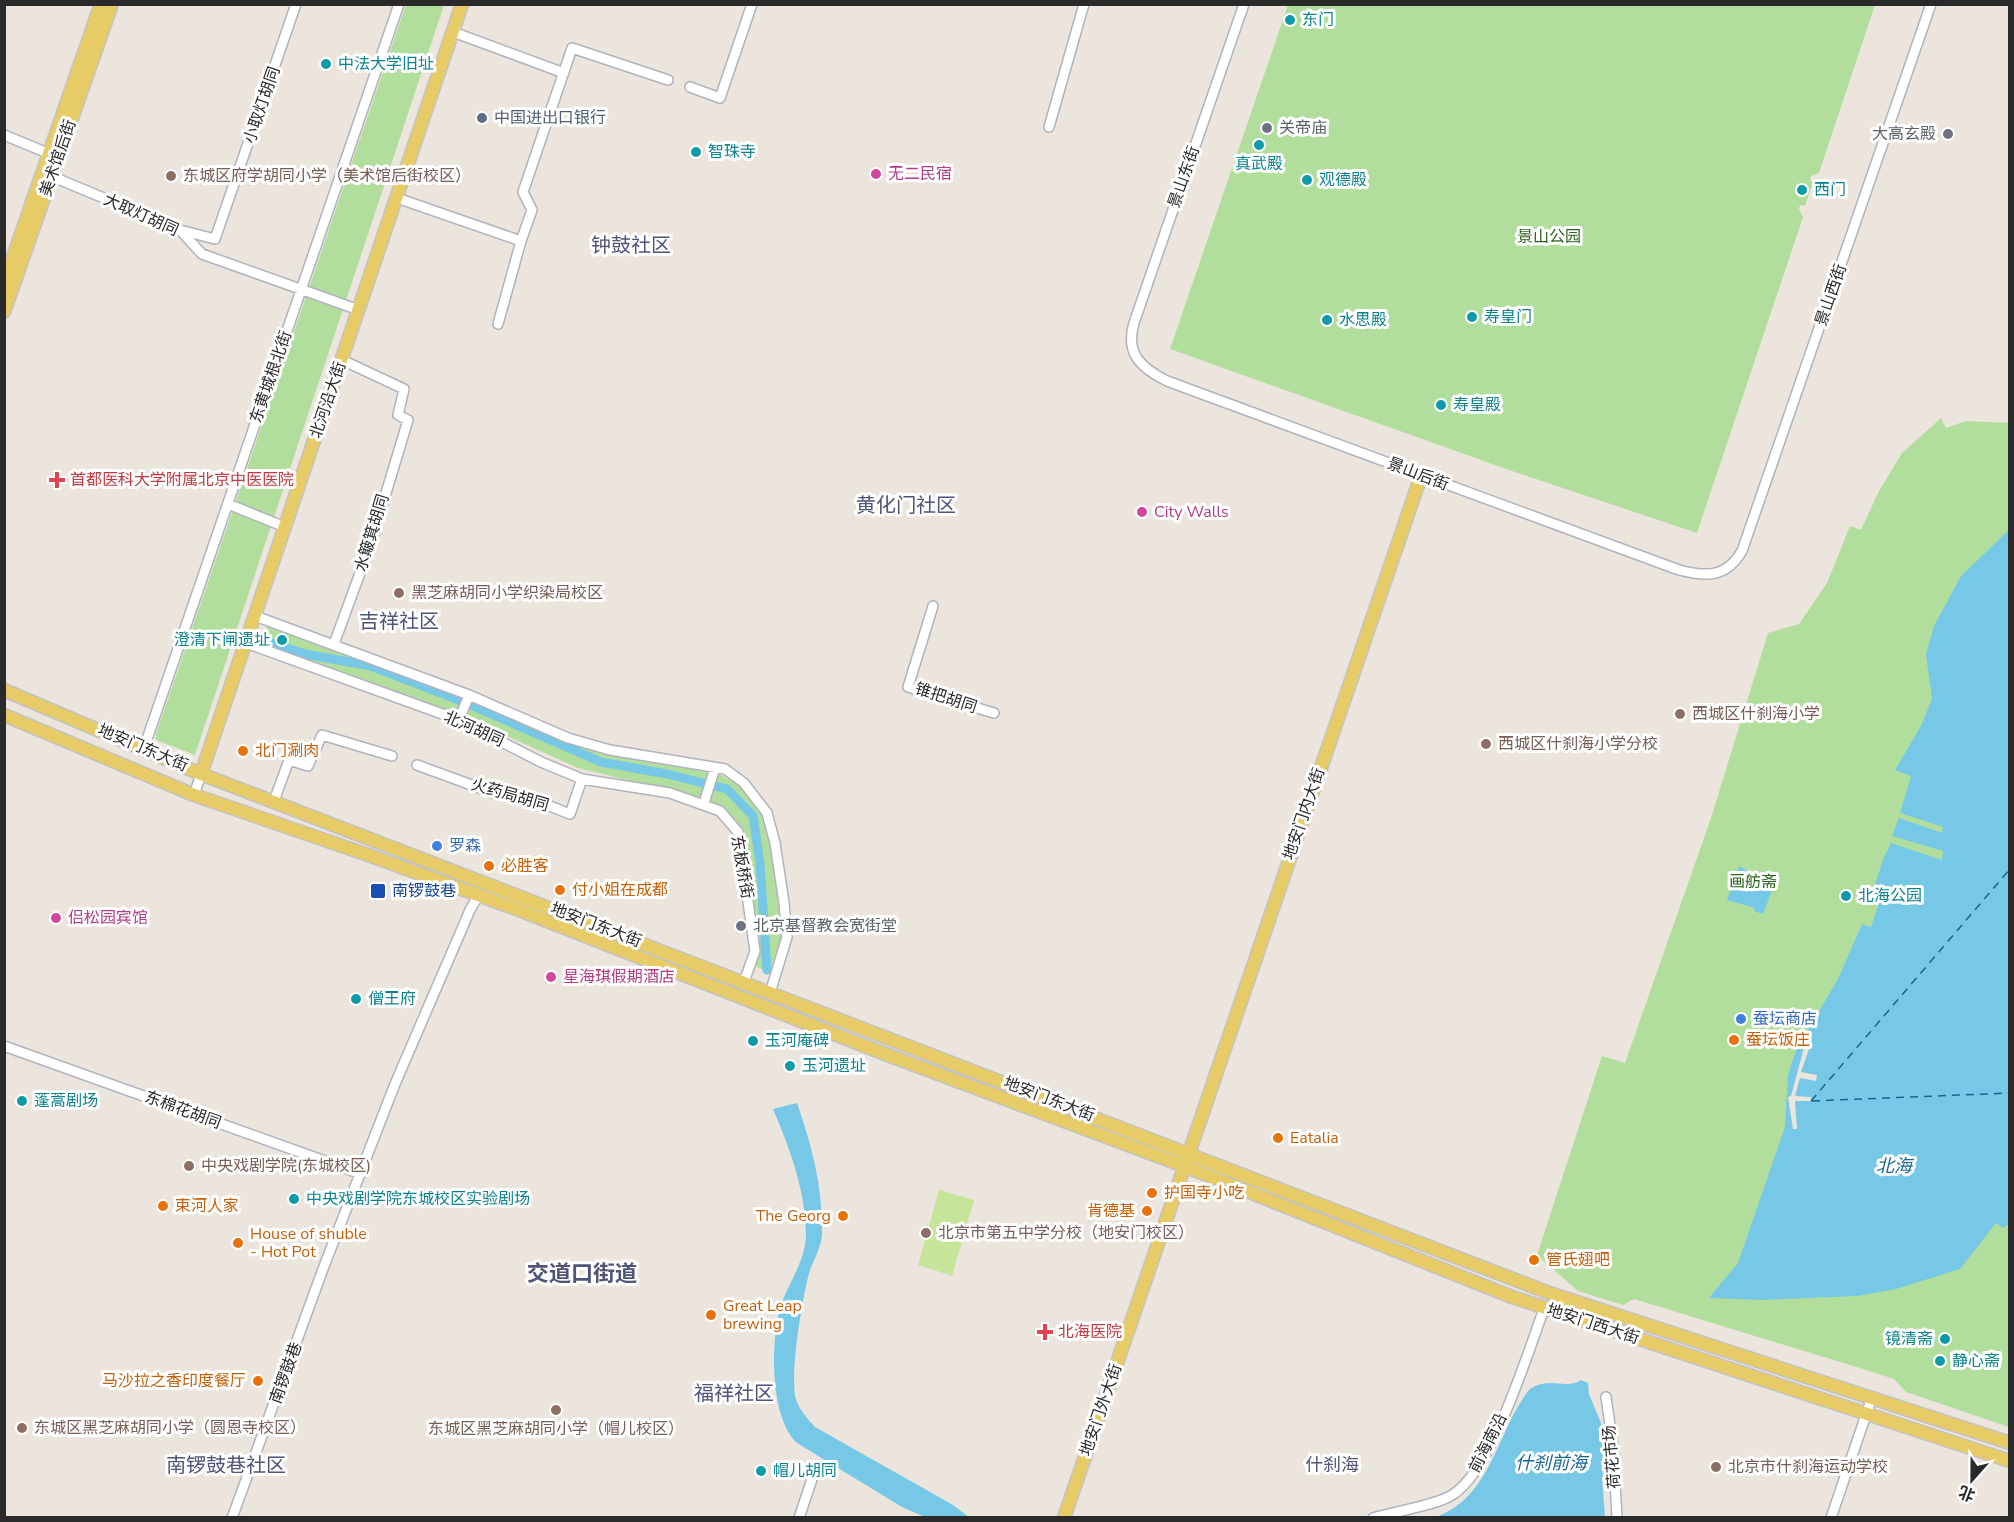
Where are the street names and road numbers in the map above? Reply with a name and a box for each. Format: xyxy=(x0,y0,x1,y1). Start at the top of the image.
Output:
street label: 小取灯胡同 xyxy=(239,64,285,146)
street label: 美术馆后街 xyxy=(35,117,81,199)
street label: 景山东街 xyxy=(1163,143,1205,211)
street label: 大取灯胡同 xyxy=(100,189,182,241)
street label: 景山西街 xyxy=(1810,261,1852,329)
street label: 东黄城根北街 xyxy=(245,328,297,426)
street label: 北河沿大街 xyxy=(305,359,351,441)
street label: 景山后街 xyxy=(1384,452,1452,496)
street label: 水簸箕胡同 xyxy=(350,492,394,574)
street label: 锥把胡同 xyxy=(912,678,980,718)
street label: 北河胡同 xyxy=(440,706,508,752)
street label: 地安门东大街 xyxy=(95,719,191,777)
street label: 地安门内大街 xyxy=(1278,765,1330,863)
street label: 火药局胡同 xyxy=(469,773,551,817)
street label: 东板桥街 xyxy=(726,834,758,900)
street label: 地安门东大街 xyxy=(547,898,645,952)
street label: 地安门东大街 xyxy=(1000,1072,1098,1126)
street label: 东棉花胡同 xyxy=(142,1086,224,1134)
street label: 地安门西大街 xyxy=(1544,1299,1642,1349)
street label: 南锣鼓巷 xyxy=(265,1339,307,1407)
street label: 地安门外大街 xyxy=(1075,1361,1127,1459)
street label: 前海南沿 xyxy=(1464,1409,1512,1477)
street label: 荷花市场 xyxy=(1598,1424,1626,1490)

